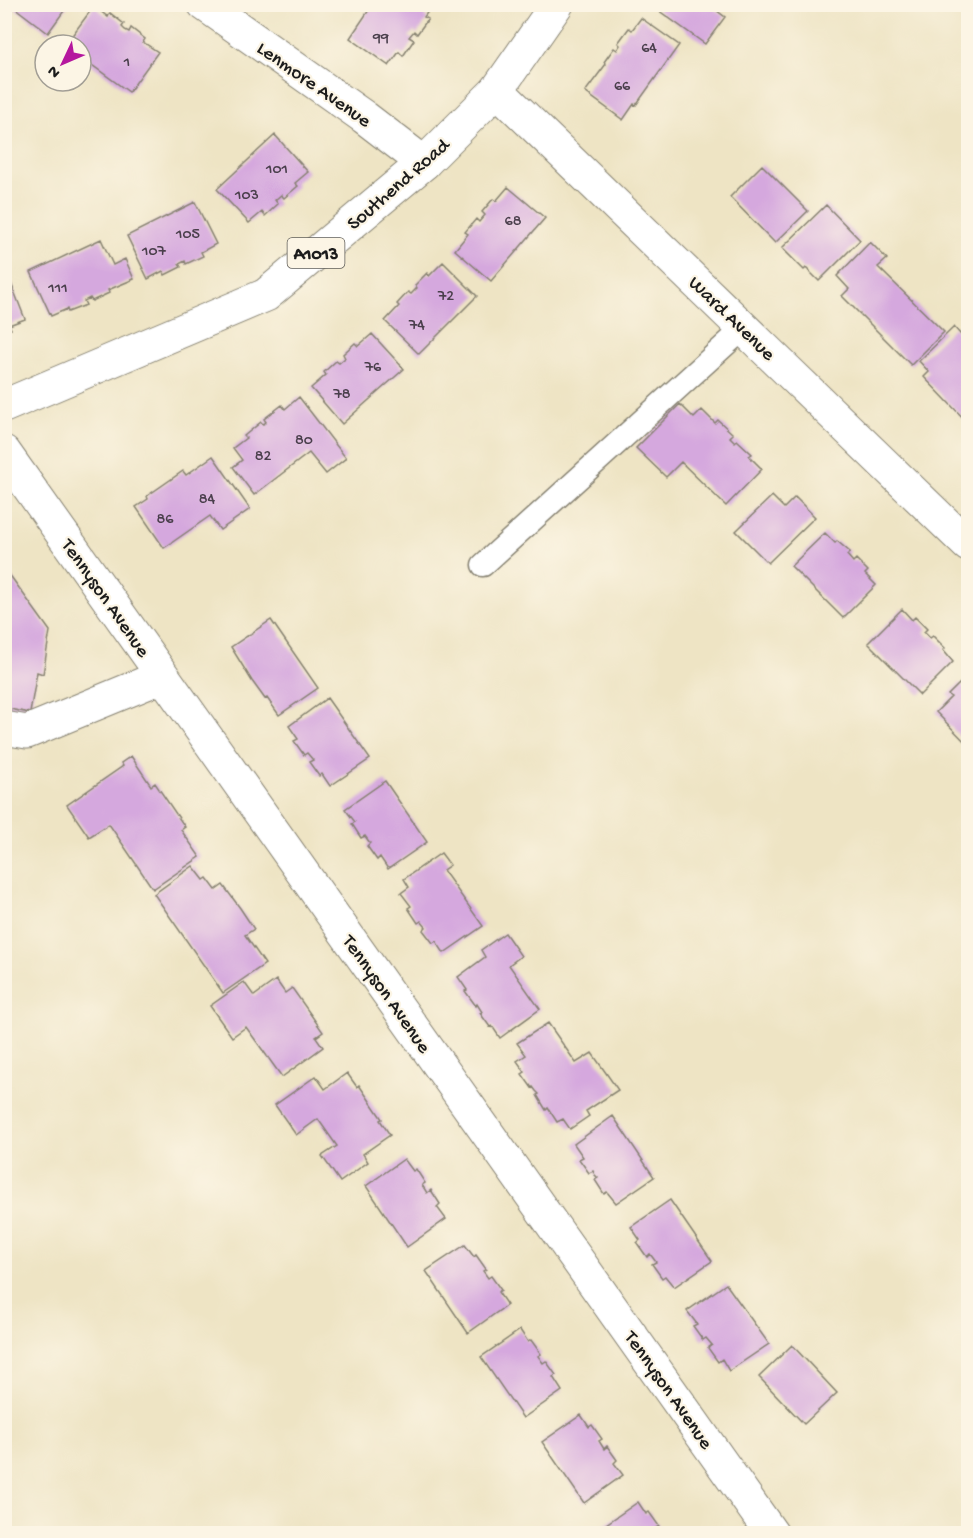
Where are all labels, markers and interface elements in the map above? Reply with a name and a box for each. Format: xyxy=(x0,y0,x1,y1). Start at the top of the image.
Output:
house number: 99 xyxy=(372,30,389,49)
north arrow xyxy=(33,33,93,93)
street label: Lenmore Avenue xyxy=(252,38,375,134)
house number: 64 xyxy=(641,40,657,59)
house number: 1 xyxy=(123,54,130,73)
text: N xyxy=(44,60,65,81)
house number: 66 xyxy=(614,78,631,97)
street label: Southend Road xyxy=(343,134,457,236)
house number: 101 xyxy=(265,161,288,180)
house number: 103 xyxy=(234,187,259,206)
house number: 68 xyxy=(505,213,522,232)
house number: 105 xyxy=(175,226,200,245)
road number: A1013 xyxy=(288,238,344,268)
house number: 107 xyxy=(141,243,167,262)
street label: Ward Avenue xyxy=(682,272,779,367)
house number: 111 xyxy=(47,280,68,299)
house number: 72 xyxy=(437,288,454,307)
house number: 74 xyxy=(408,317,425,336)
house number: 76 xyxy=(364,359,382,378)
house number: 78 xyxy=(332,386,351,405)
house number: 80 xyxy=(295,432,313,451)
house number: 82 xyxy=(255,448,271,467)
house number: 84 xyxy=(199,491,216,510)
house number: 86 xyxy=(157,511,174,530)
street label: Tennyson Avenue xyxy=(54,535,154,663)
street label: Tennyson Avenue xyxy=(335,931,435,1059)
street label: Tennyson Avenue xyxy=(617,1327,717,1455)

